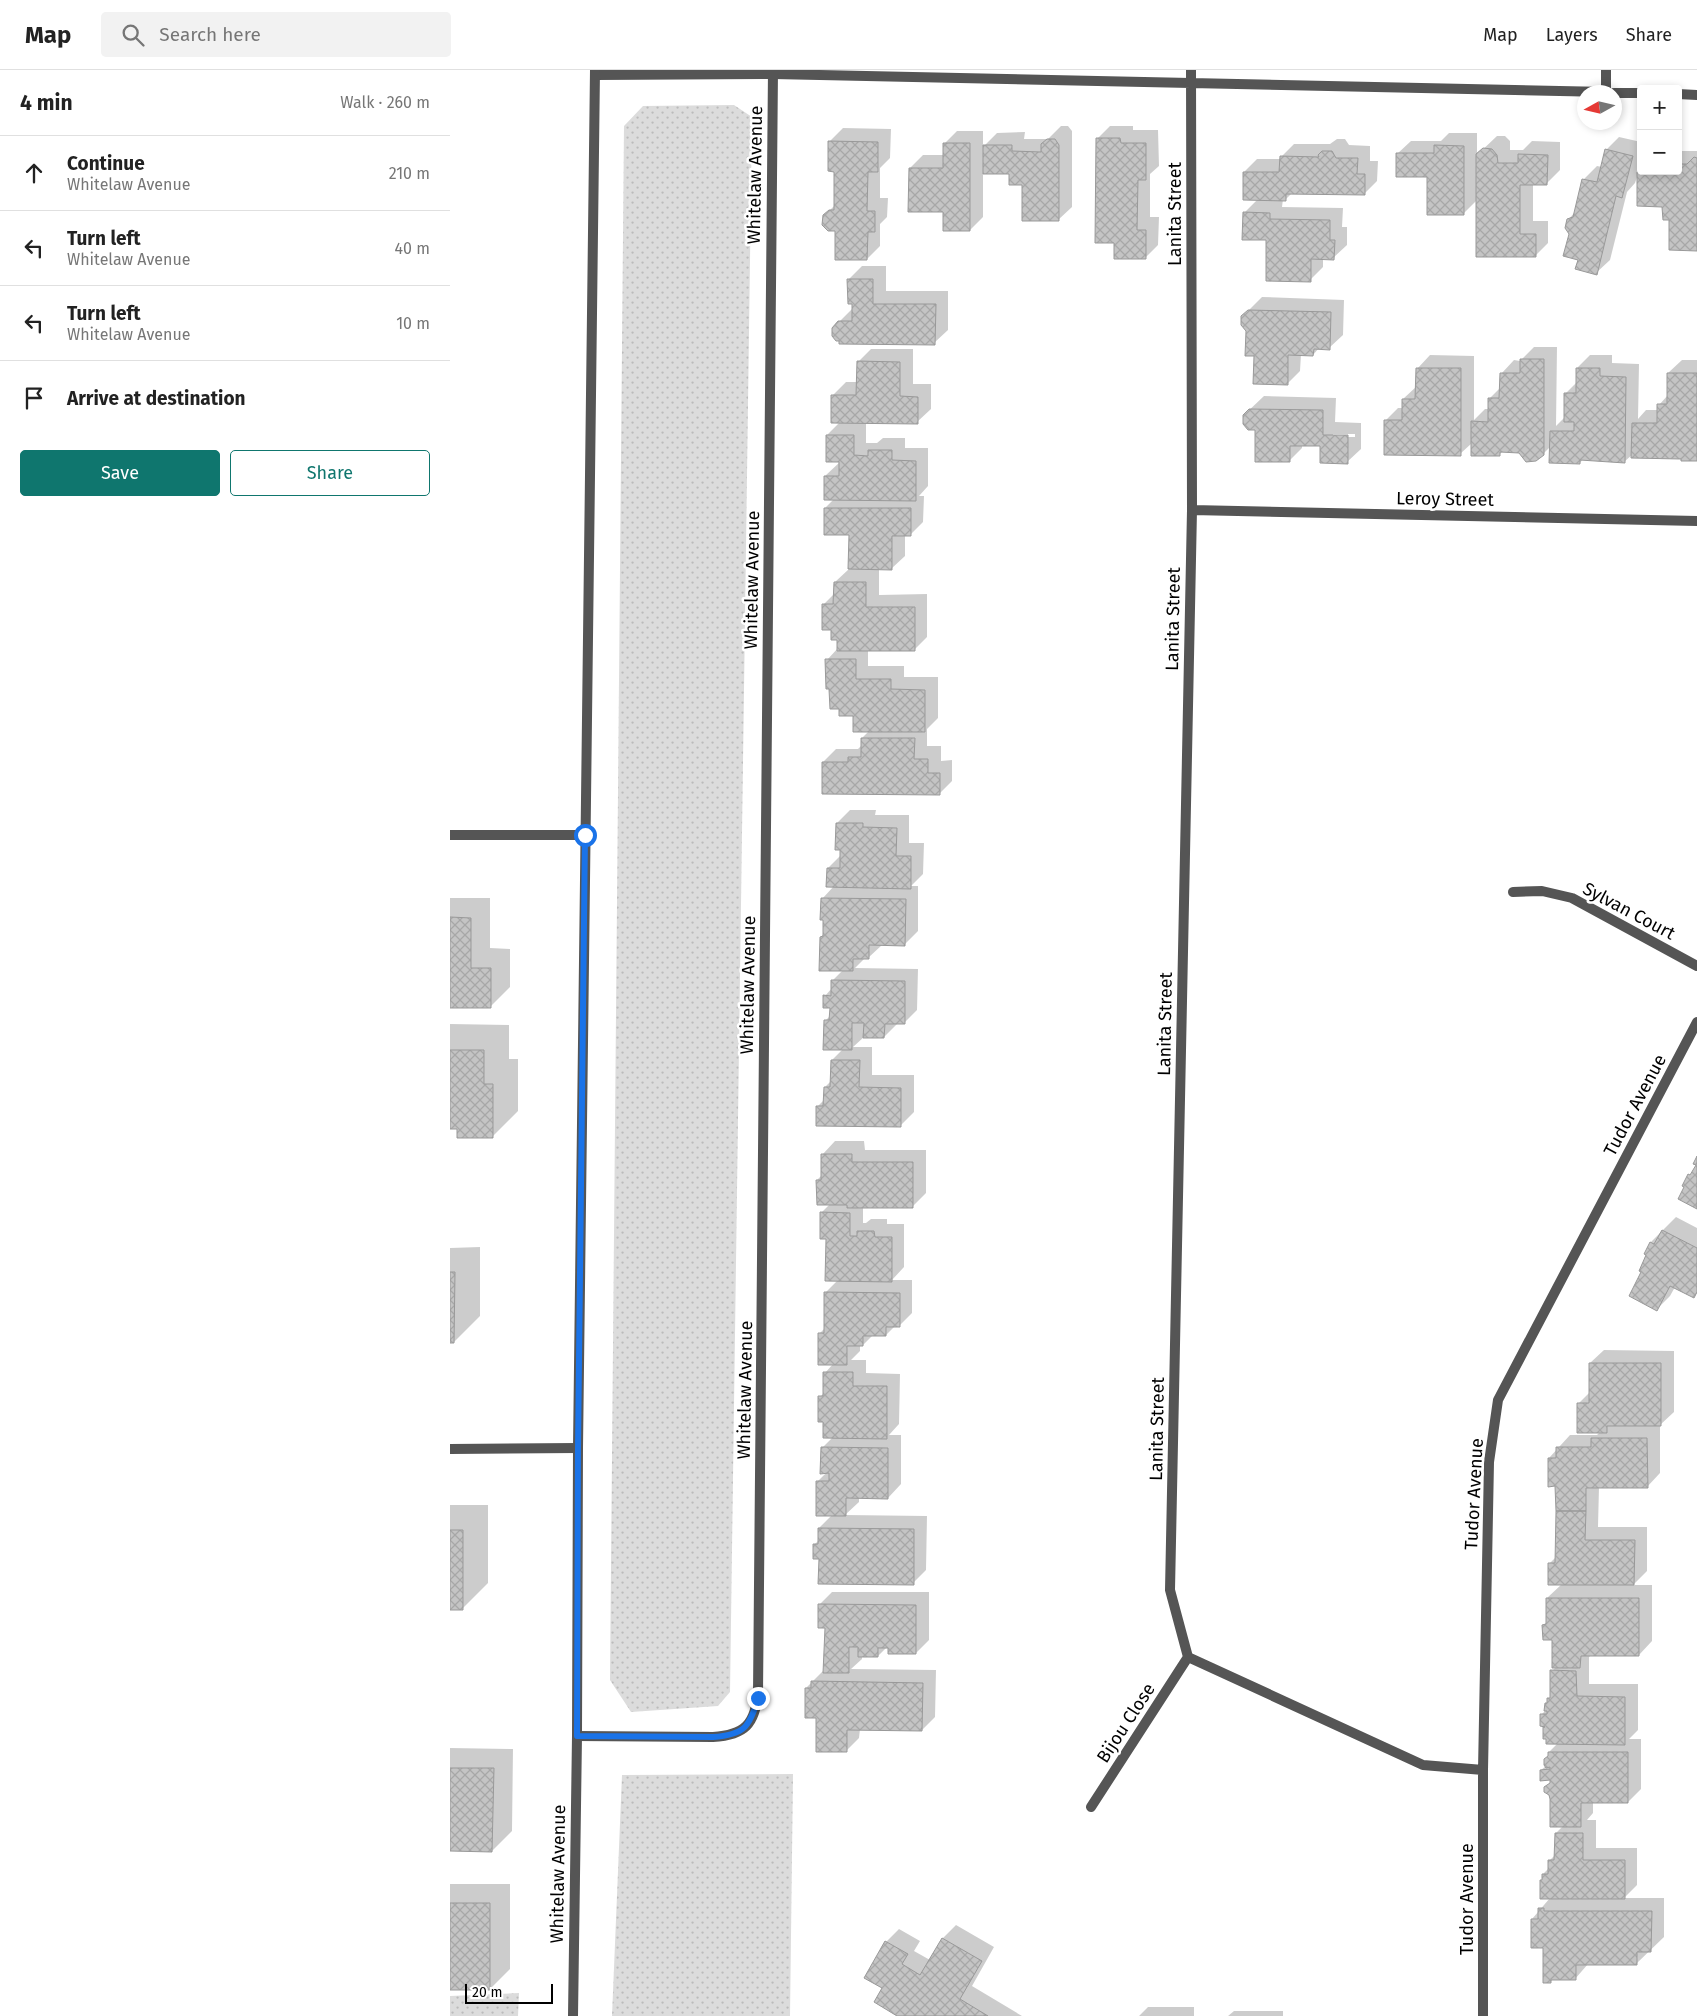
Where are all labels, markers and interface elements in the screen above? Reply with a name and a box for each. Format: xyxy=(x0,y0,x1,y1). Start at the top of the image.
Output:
search box xyxy=(101,12,451,57)
text: Map xyxy=(25,21,71,49)
icon: search xyxy=(119,21,147,49)
text: Search here xyxy=(159,23,261,46)
text: Map xyxy=(1483,24,1518,46)
text: Layers xyxy=(1546,24,1598,46)
text: Share xyxy=(1626,24,1672,46)
north arrow xyxy=(1577,85,1622,130)
map controls xyxy=(1637,85,1682,175)
button: + xyxy=(1637,85,1682,130)
text: 4 min xyxy=(20,90,73,116)
text: Walk · 260 m xyxy=(340,93,430,112)
street label: Whitelaw Avenue xyxy=(743,105,767,245)
button: − xyxy=(1637,130,1682,175)
text: Continue xyxy=(67,152,145,175)
icon: ahead xyxy=(20,159,48,187)
street label: Lanita Street xyxy=(1164,162,1186,266)
text: 210 m xyxy=(389,164,430,183)
text: Whitelaw Avenue xyxy=(67,175,190,194)
text: Turn left xyxy=(67,227,141,250)
icon: left xyxy=(20,234,48,262)
text: 40 m xyxy=(395,239,430,258)
text: Whitelaw Avenue xyxy=(67,250,190,269)
text: Turn left xyxy=(67,302,141,325)
icon: left xyxy=(20,309,48,337)
text: 10 m xyxy=(396,314,430,333)
text: Whitelaw Avenue xyxy=(67,325,190,344)
icon: arrive xyxy=(20,384,48,412)
text: Arrive at destination xyxy=(67,387,246,410)
button: Save xyxy=(20,450,220,496)
button: Share xyxy=(230,450,430,496)
street label: Leroy Street xyxy=(1396,487,1494,511)
street label: Whitelaw Avenue xyxy=(740,510,764,650)
street label: Lanita Street xyxy=(1161,566,1185,671)
route start xyxy=(574,824,597,847)
street label: Sylvan Court xyxy=(1579,877,1679,945)
street label: Whitelaw Avenue xyxy=(736,915,760,1055)
street label: Lanita Street xyxy=(1153,971,1177,1076)
street label: Tudor Avenue xyxy=(1599,1050,1671,1160)
street label: Whitelaw Avenue xyxy=(733,1320,757,1460)
street label: Lanita Street xyxy=(1145,1376,1169,1481)
street label: Tudor Avenue xyxy=(1460,1438,1488,1550)
street label: Bijou Close xyxy=(1092,1679,1160,1767)
route end xyxy=(747,1687,770,1710)
street label: Whitelaw Avenue xyxy=(546,1804,570,1944)
street label: Tudor Avenue xyxy=(1456,1843,1478,1955)
scale bar xyxy=(465,1981,552,2004)
text: 20 m xyxy=(472,1984,502,2001)

